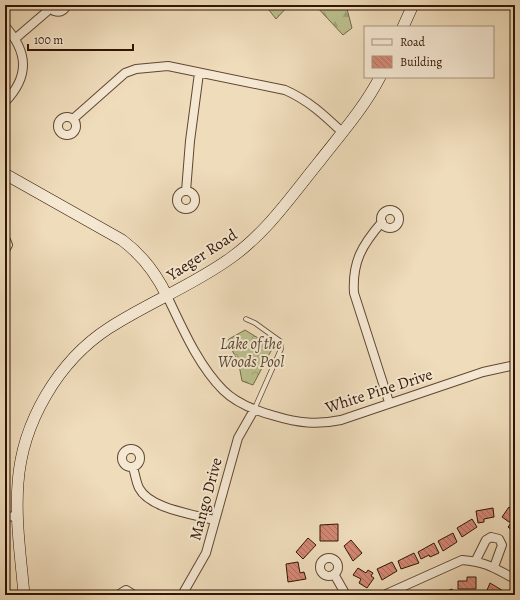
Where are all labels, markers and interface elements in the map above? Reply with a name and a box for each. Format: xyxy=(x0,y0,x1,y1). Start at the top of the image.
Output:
scale bar xyxy=(28,26,133,52)
legend xyxy=(364,26,494,78)
text: 100 m xyxy=(34,32,63,48)
text: Road xyxy=(400,34,426,50)
text: Building xyxy=(400,54,442,70)
street label: Yaeger Road xyxy=(162,224,242,287)
park label: Lake of the Woods Pool xyxy=(218,333,284,373)
street label: White Pine Drive xyxy=(322,363,435,419)
street label: Mango Drive xyxy=(184,455,228,543)

